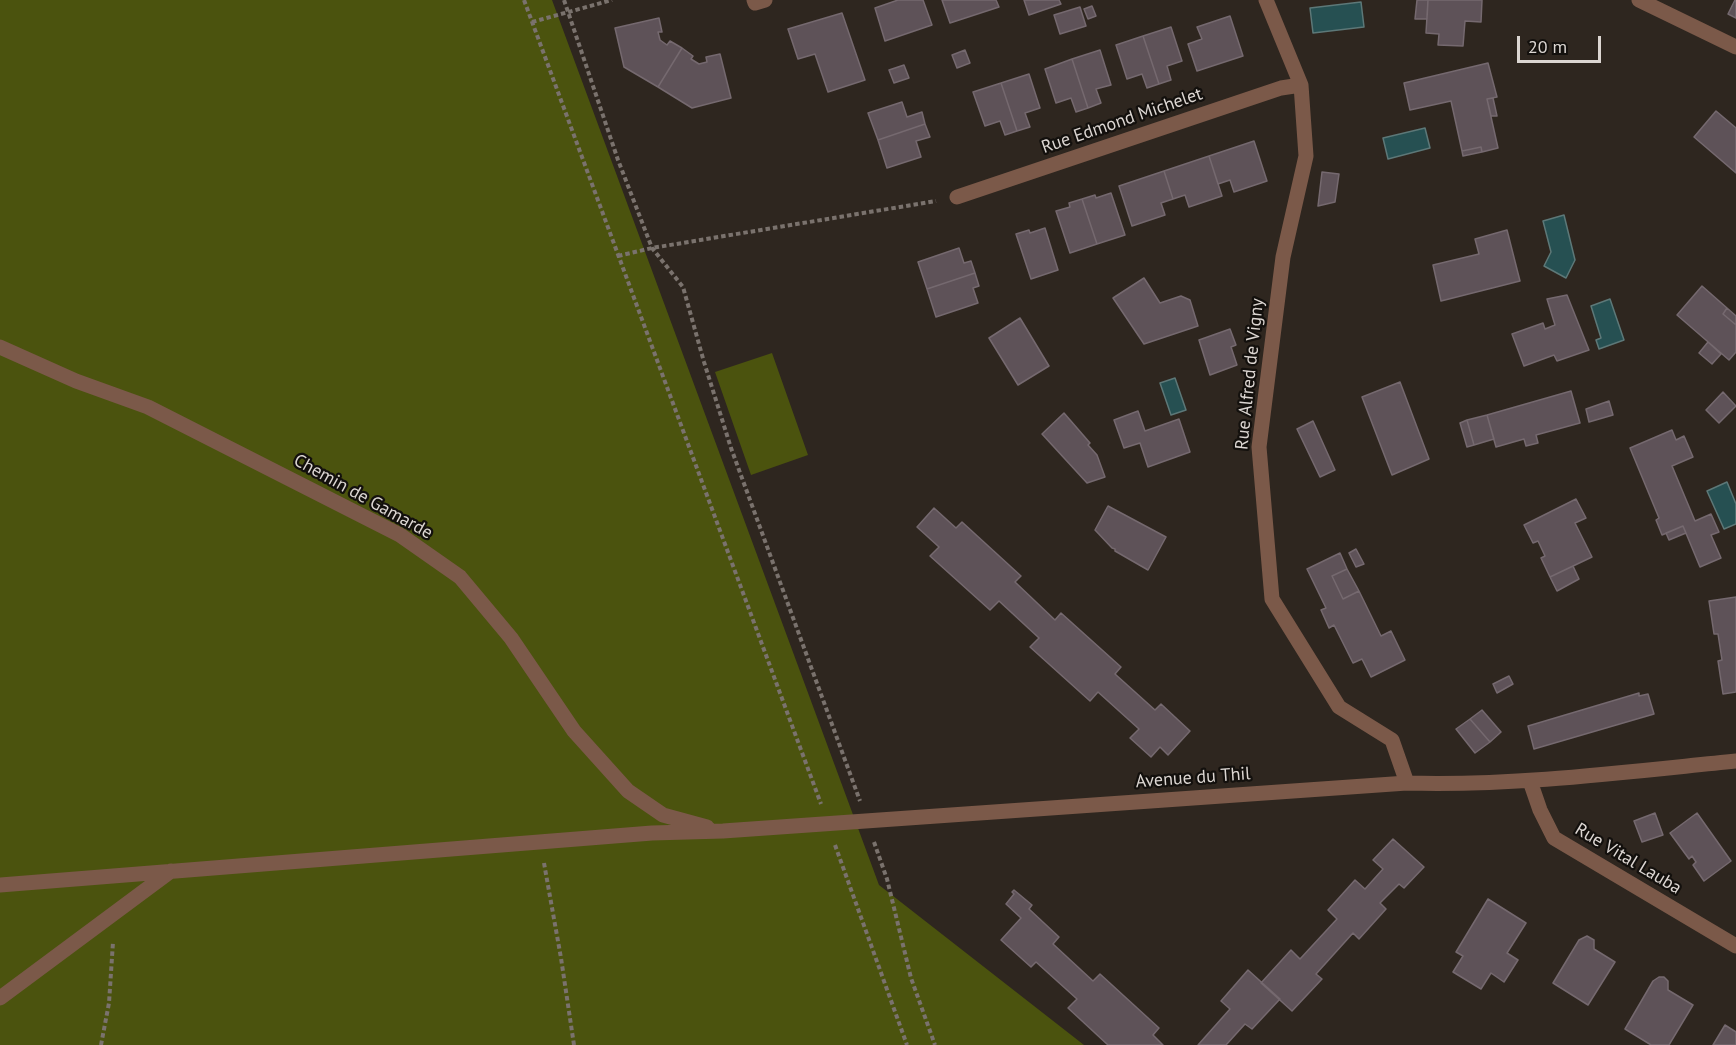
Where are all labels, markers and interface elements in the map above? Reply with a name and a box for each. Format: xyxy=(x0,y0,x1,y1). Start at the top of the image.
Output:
scale bar xyxy=(1520,24,1604,62)
text: 20 m xyxy=(1528,35,1567,58)
street label: Rue Edmond Michelet xyxy=(1039,83,1205,159)
street label: Rue Alfred de Vigny xyxy=(1231,297,1269,451)
street label: Chemin de Gamarde xyxy=(290,450,436,544)
street label: Avenue du Thil xyxy=(1135,763,1251,793)
street label: Rue Vital Lauba xyxy=(1571,819,1685,899)

